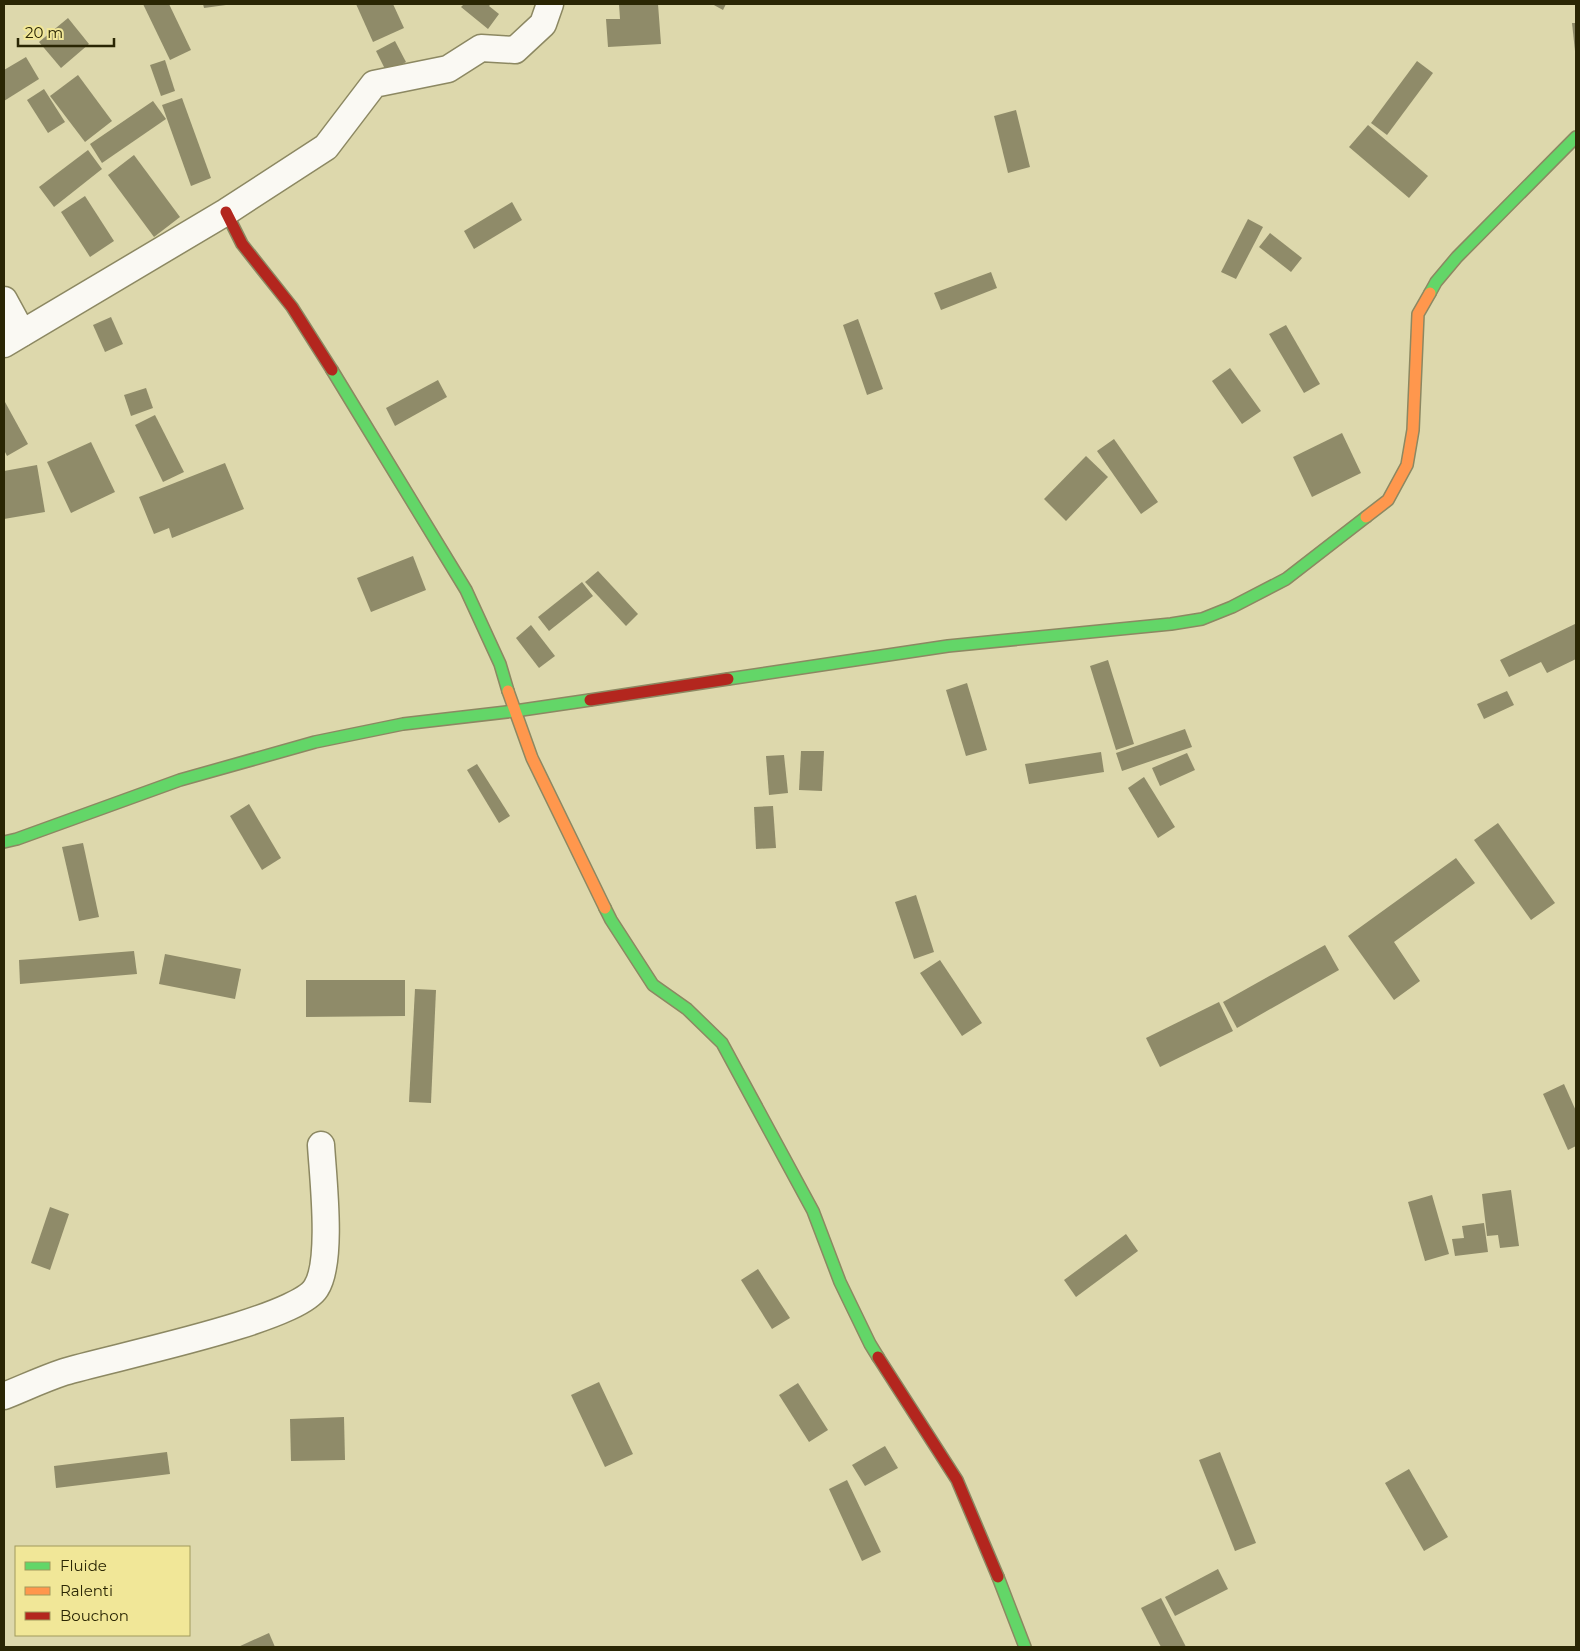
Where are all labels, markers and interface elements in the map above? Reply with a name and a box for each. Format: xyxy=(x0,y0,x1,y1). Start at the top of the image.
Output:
scale bar xyxy=(18,15,114,47)
text: 20 m xyxy=(25,23,63,42)
legend xyxy=(15,1546,190,1636)
text: Fluide xyxy=(60,1556,107,1575)
text: Ralenti xyxy=(60,1581,113,1600)
text: Bouchon xyxy=(60,1606,129,1625)

